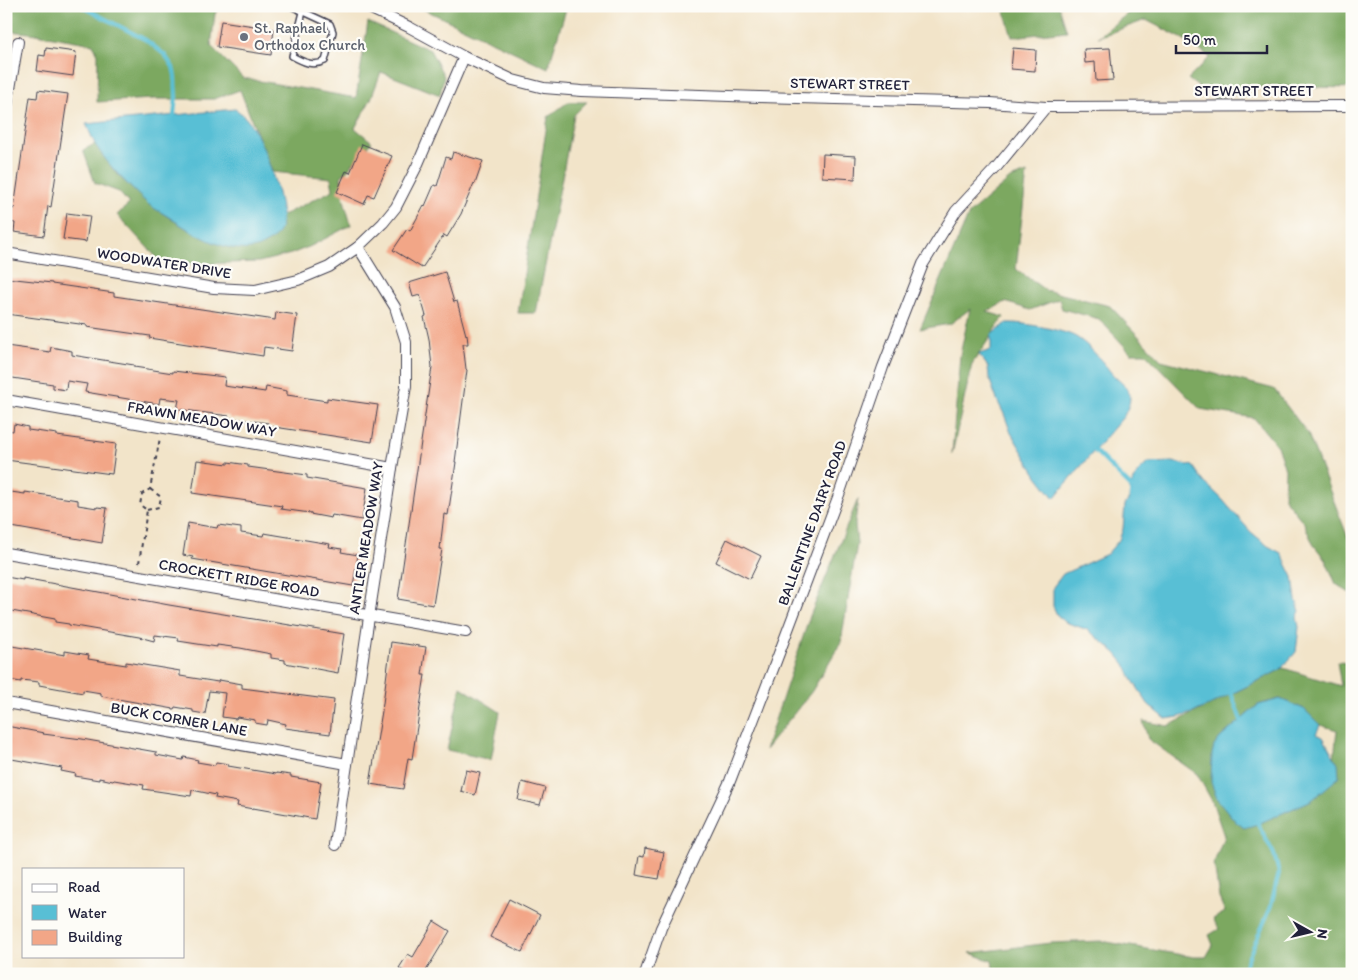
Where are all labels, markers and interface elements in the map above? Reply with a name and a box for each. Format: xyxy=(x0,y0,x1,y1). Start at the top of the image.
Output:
place label: St. Raphael Orthodox Church xyxy=(254,19,365,54)
scale bar xyxy=(1176,22,1267,54)
marker: St. Raphael Orthodox Church xyxy=(238,31,250,43)
text: 50 m xyxy=(1183,31,1216,49)
street label: STEWART STREET xyxy=(790,74,911,94)
street label: STEWART STREET xyxy=(1194,82,1314,100)
street label: WOODWATER DRIVE xyxy=(96,243,232,283)
street label: FRAWN MEADOW WAY xyxy=(126,397,278,441)
street label: BALLENTINE DAIRY ROAD xyxy=(774,438,850,608)
street label: ANTLER MEADOW WAY xyxy=(345,460,387,616)
street label: CROCKETT RIDGE ROAD xyxy=(157,555,321,601)
street label: BUCK CORNER LANE xyxy=(109,698,249,740)
legend xyxy=(22,868,185,958)
text: Road xyxy=(68,878,101,896)
text: Water xyxy=(68,904,107,922)
north arrow xyxy=(1286,908,1336,958)
text: Building xyxy=(68,928,122,946)
text: N xyxy=(1313,928,1331,940)

